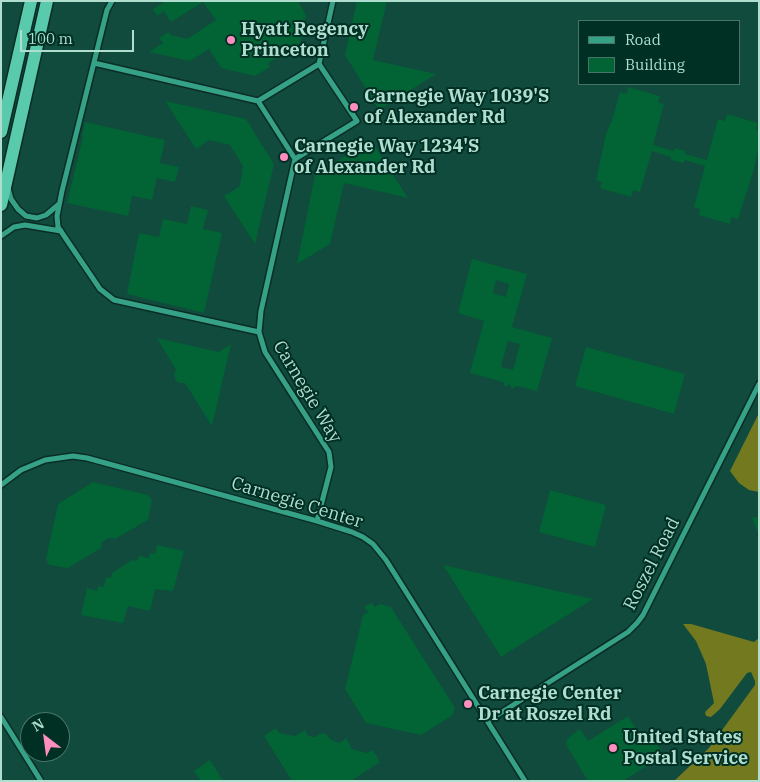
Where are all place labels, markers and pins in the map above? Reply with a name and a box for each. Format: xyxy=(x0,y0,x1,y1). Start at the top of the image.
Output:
place label: Hyatt Regency Princeton xyxy=(241,19,369,62)
marker: Hyatt Regency Princeton xyxy=(225,34,237,46)
place label: Carnegie Way 1039'S of Alexander Rd xyxy=(364,86,549,128)
marker: Carnegie Way 1039'S of Alexander Rd xyxy=(348,101,360,113)
place label: Carnegie Way 1234'S of Alexander Rd xyxy=(294,136,479,178)
marker: Carnegie Way 1234'S of Alexander Rd xyxy=(278,151,290,163)
place label: Carnegie Center Dr at Roszel Rd xyxy=(478,683,622,726)
marker: Carnegie Center Dr at Roszel Rd xyxy=(462,698,474,710)
place label: United States Postal Service xyxy=(623,727,748,770)
marker: United States Postal Service xyxy=(607,742,619,754)

